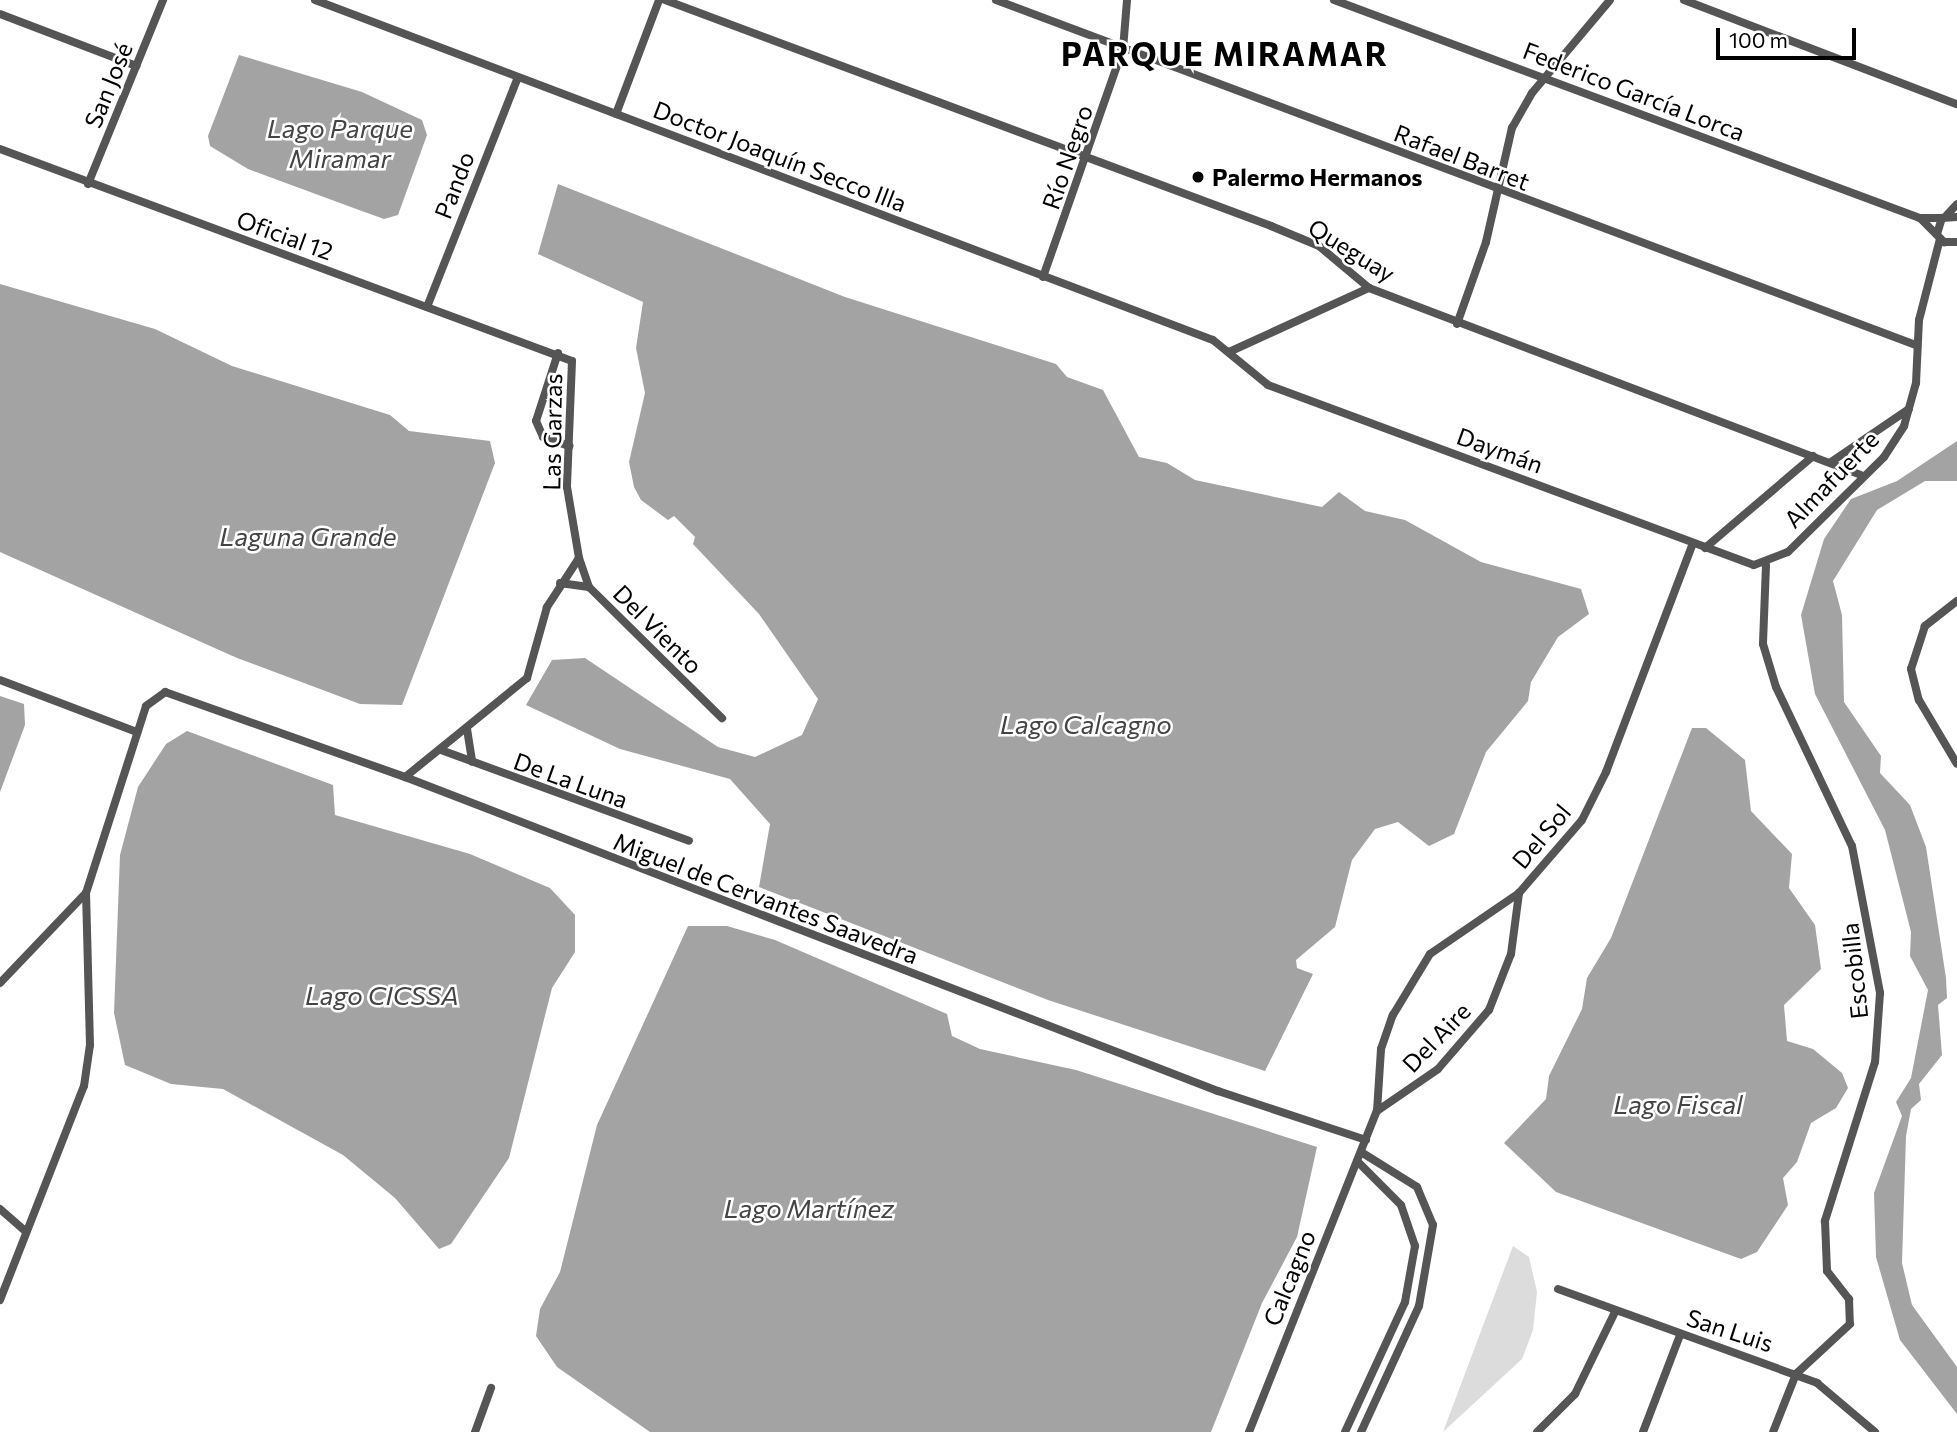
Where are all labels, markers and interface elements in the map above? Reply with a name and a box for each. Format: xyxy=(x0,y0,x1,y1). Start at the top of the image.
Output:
scale bar xyxy=(1719,14,1859,58)
text: 100 m xyxy=(1729,27,1788,52)
district label: PARQUE MIRAMAR xyxy=(1063,34,1387,72)
street label: Federico García Lorca xyxy=(1519,35,1749,147)
street label: San José xyxy=(78,38,138,132)
street label: Doctor Joaquín Secco Illa xyxy=(649,94,911,218)
street label: Río Negro xyxy=(1036,101,1098,213)
water label: Lago Parque Miramar xyxy=(267,112,413,174)
street label: Rafael Barret xyxy=(1390,118,1534,196)
street label: Pando xyxy=(428,147,480,223)
place label: Palermo Hermanos xyxy=(1212,163,1422,191)
marker: Palermo Hermanos xyxy=(1190,169,1206,185)
street label: Oficial 12 xyxy=(233,204,337,266)
street label: Queguay xyxy=(1303,212,1401,288)
street label: Las Garzas xyxy=(537,373,567,491)
street label: Daymán xyxy=(1453,421,1547,479)
street label: Almafuerte xyxy=(1778,425,1884,533)
water label: Laguna Grande xyxy=(220,520,396,552)
street label: Del Viento xyxy=(607,578,709,680)
water label: Lago Calcagno xyxy=(1000,708,1172,740)
street label: De La Luna xyxy=(510,746,632,814)
street label: Del Sol xyxy=(1506,798,1576,874)
street label: Miguel de Cervantes Saavedra xyxy=(610,826,922,970)
street label: Escobilla xyxy=(1835,922,1873,1020)
water label: Lago CICSSA xyxy=(305,979,459,1011)
street label: Del Aire xyxy=(1396,996,1476,1078)
water label: Lago Fiscal xyxy=(1613,1088,1743,1120)
water label: Lago Martínez xyxy=(724,1192,894,1224)
street label: Calcagno xyxy=(1257,1226,1321,1330)
street label: San Luis xyxy=(1683,1303,1777,1357)

